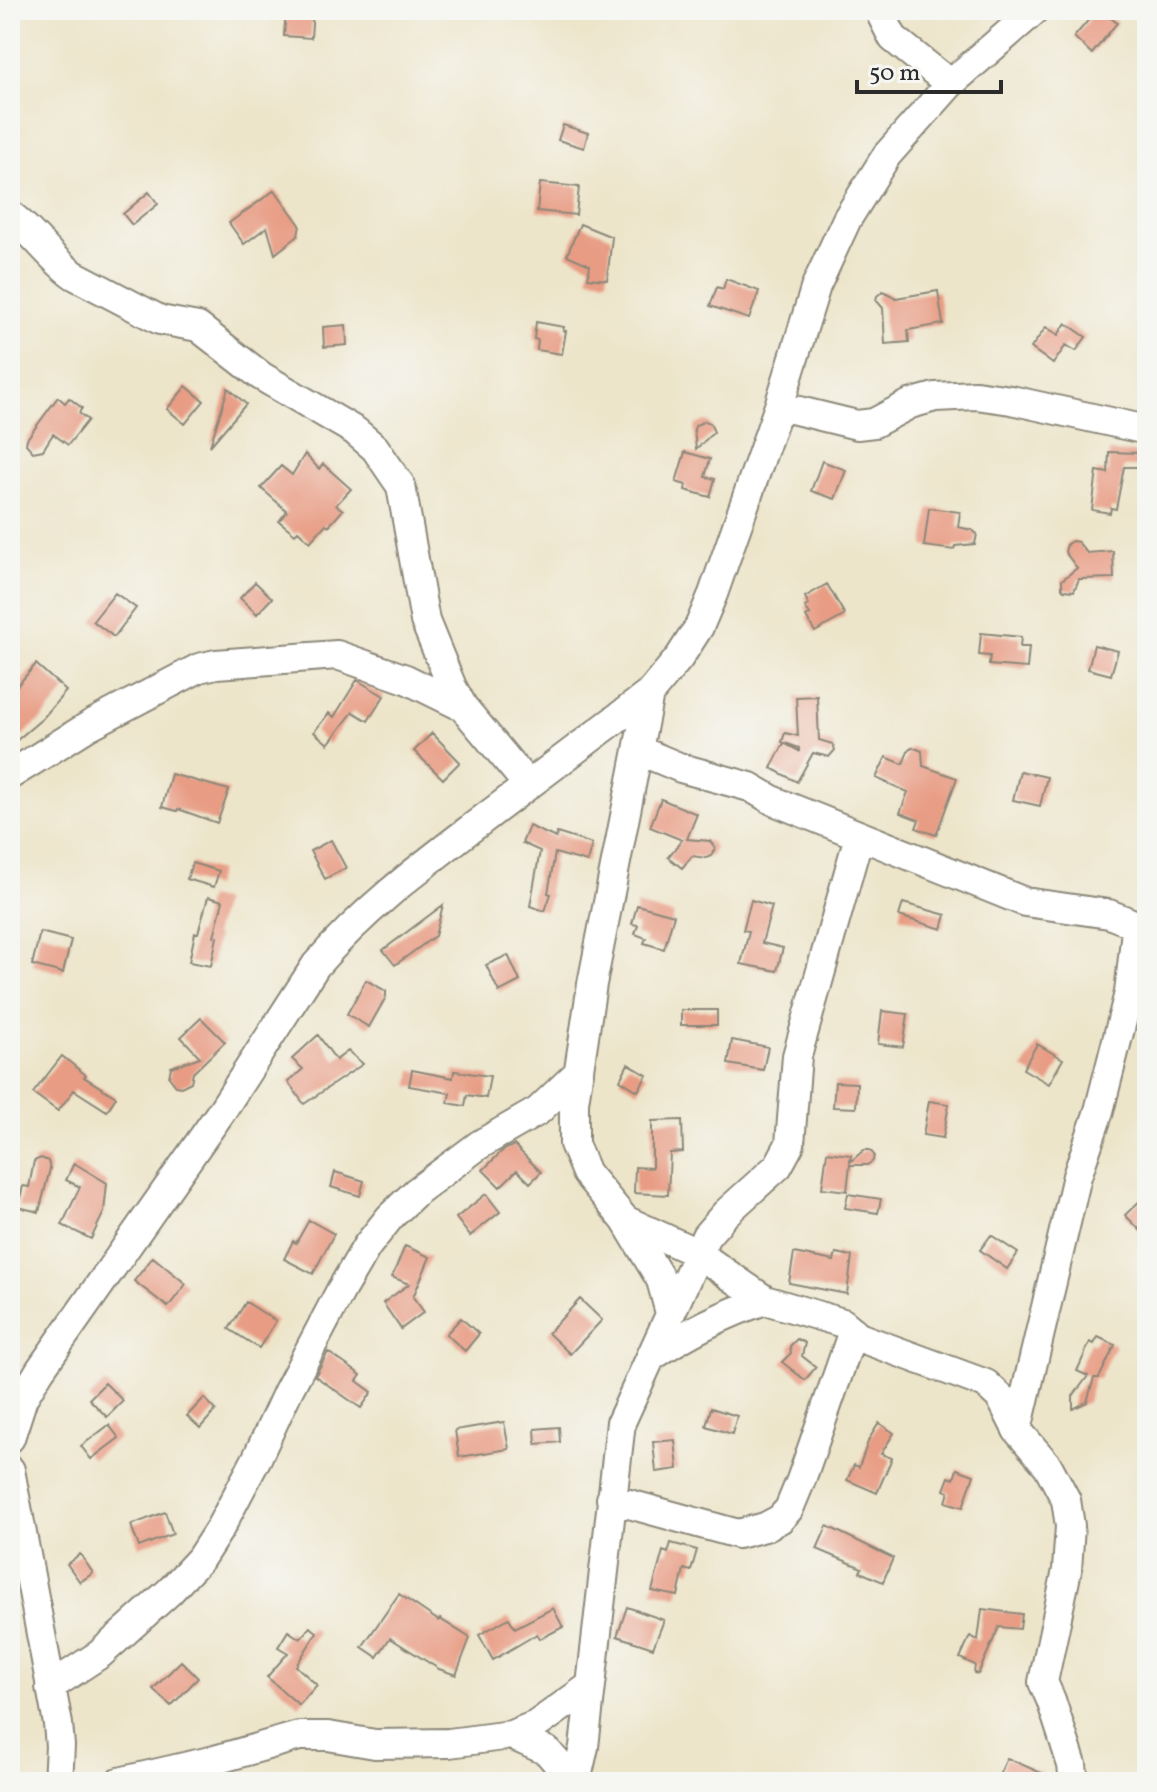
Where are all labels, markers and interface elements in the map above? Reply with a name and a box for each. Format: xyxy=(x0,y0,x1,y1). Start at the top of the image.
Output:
scale bar xyxy=(857,44,1001,94)
text: 50 m xyxy=(869,57,921,91)

